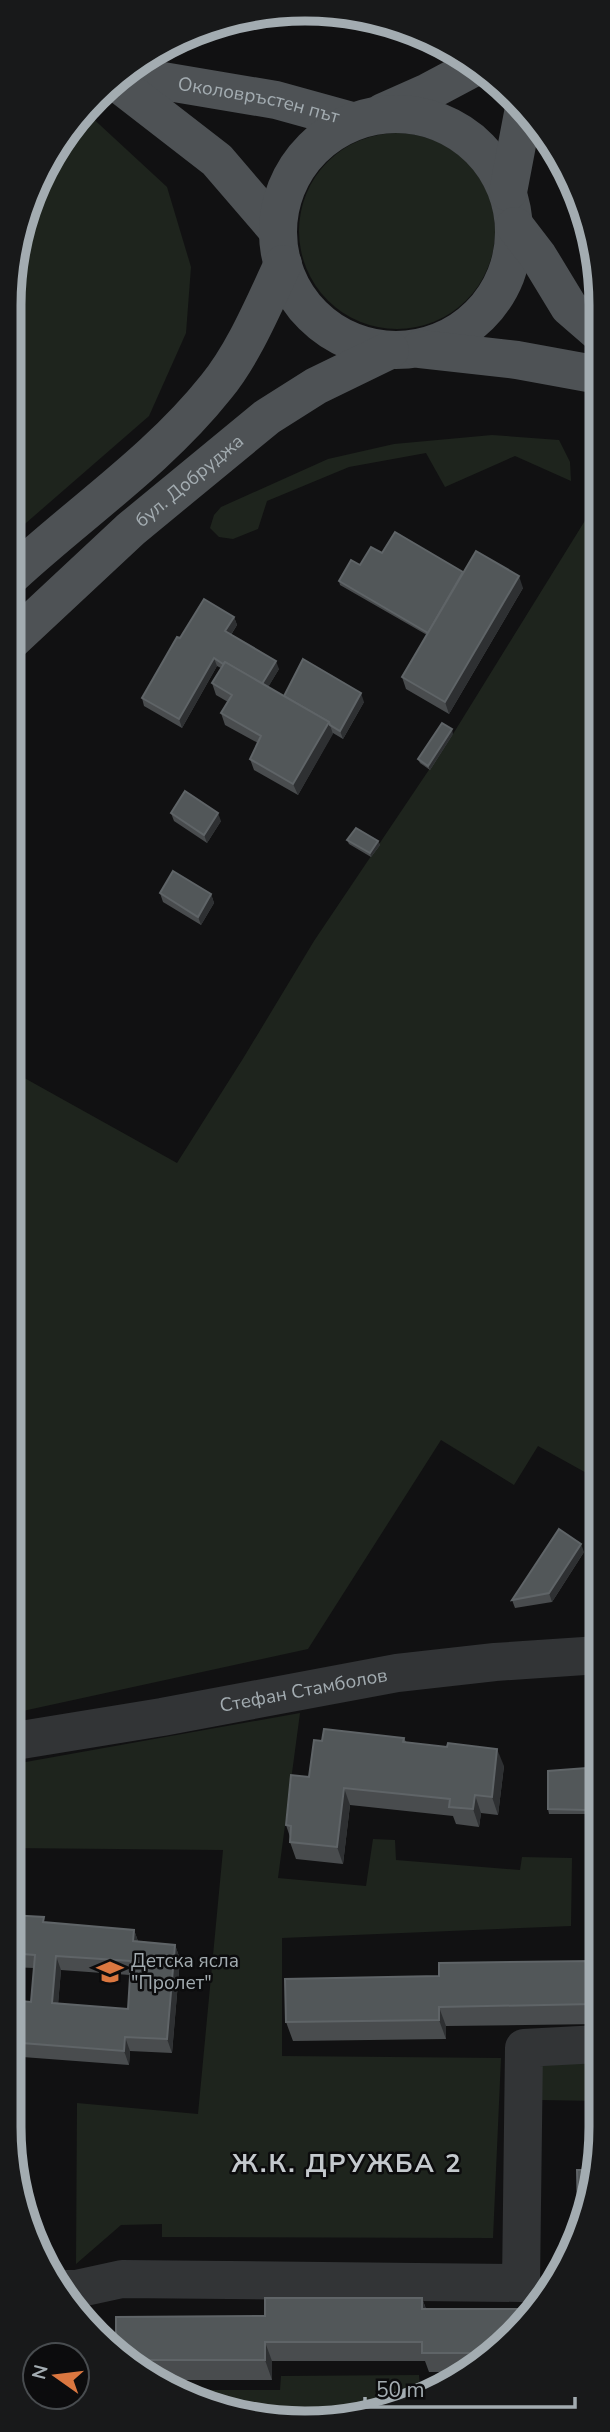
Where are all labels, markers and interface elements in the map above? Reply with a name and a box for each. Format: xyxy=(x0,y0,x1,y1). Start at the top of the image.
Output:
street label: Околовръстен път xyxy=(176,71,343,130)
street label: бул. Добруджа xyxy=(130,428,249,533)
street label: Стефан Стамболов xyxy=(217,1662,390,1719)
place label: Детска ясла "Пролет" xyxy=(131,1948,239,1996)
school or university icon: Детска ясла "Пролет" xyxy=(95,1957,125,1987)
district label: Ж.К. ДРУЖБА 2 xyxy=(231,2146,463,2181)
north arrow xyxy=(21,2341,91,2411)
text: N xyxy=(26,2362,55,2382)
scale bar xyxy=(365,2366,575,2410)
text: 50 m xyxy=(376,2376,425,2404)

